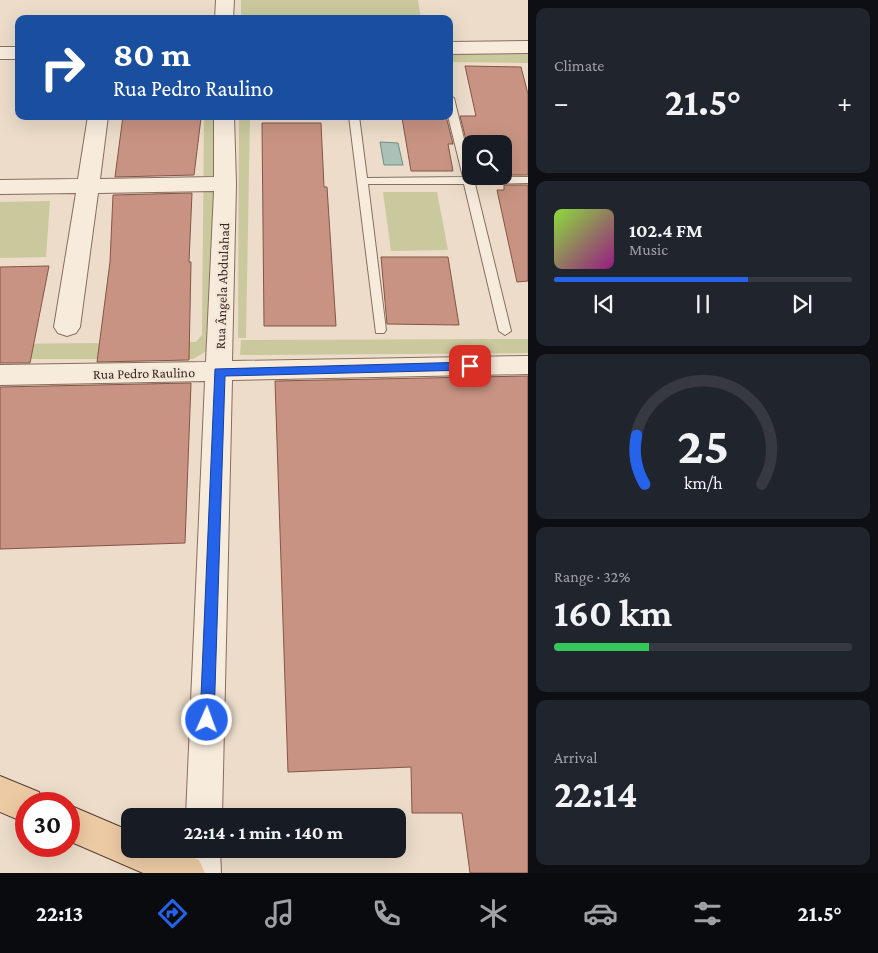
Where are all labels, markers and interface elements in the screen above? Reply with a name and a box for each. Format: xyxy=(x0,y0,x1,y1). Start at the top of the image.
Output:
icon: right xyxy=(30,35,95,100)
text: 80 m xyxy=(113,35,191,74)
text: Climate xyxy=(554,57,604,74)
text: Rua Pedro Raulino xyxy=(113,76,273,101)
text: 21.5° xyxy=(665,81,741,123)
text: − xyxy=(554,87,569,118)
text: + xyxy=(837,87,852,118)
map controls xyxy=(462,135,512,185)
button: search xyxy=(462,135,512,185)
text: 102.4 FM xyxy=(629,220,703,241)
street label: Rua Ângela Abdulahad xyxy=(212,222,232,350)
text: Music xyxy=(629,241,668,258)
icon: previous xyxy=(590,290,618,318)
icon: pause xyxy=(689,290,717,318)
icon: next xyxy=(788,290,816,318)
pin xyxy=(449,345,491,387)
icon: arrive xyxy=(456,352,484,380)
street label: Rua Pedro Raulino xyxy=(93,364,195,382)
text: 25 xyxy=(677,416,729,474)
text: km/h xyxy=(684,473,723,493)
text: Range · 32% xyxy=(554,568,630,585)
text: 160 km xyxy=(554,592,672,634)
position arrow xyxy=(180,693,232,745)
text: Arrival xyxy=(554,749,598,766)
text: 22:14 xyxy=(554,773,637,815)
speed limit sign: 30 xyxy=(15,792,80,857)
text: 22:14 · 1 min · 140 m xyxy=(184,822,343,843)
icon: directions xyxy=(155,896,190,931)
icon: music xyxy=(262,896,297,931)
icon: phone xyxy=(369,896,404,931)
icon: climate xyxy=(476,896,511,931)
icon: car xyxy=(583,896,618,931)
icon: filters xyxy=(690,896,725,931)
text: 22:13 xyxy=(36,901,83,926)
text: 21.5° xyxy=(797,901,842,926)

